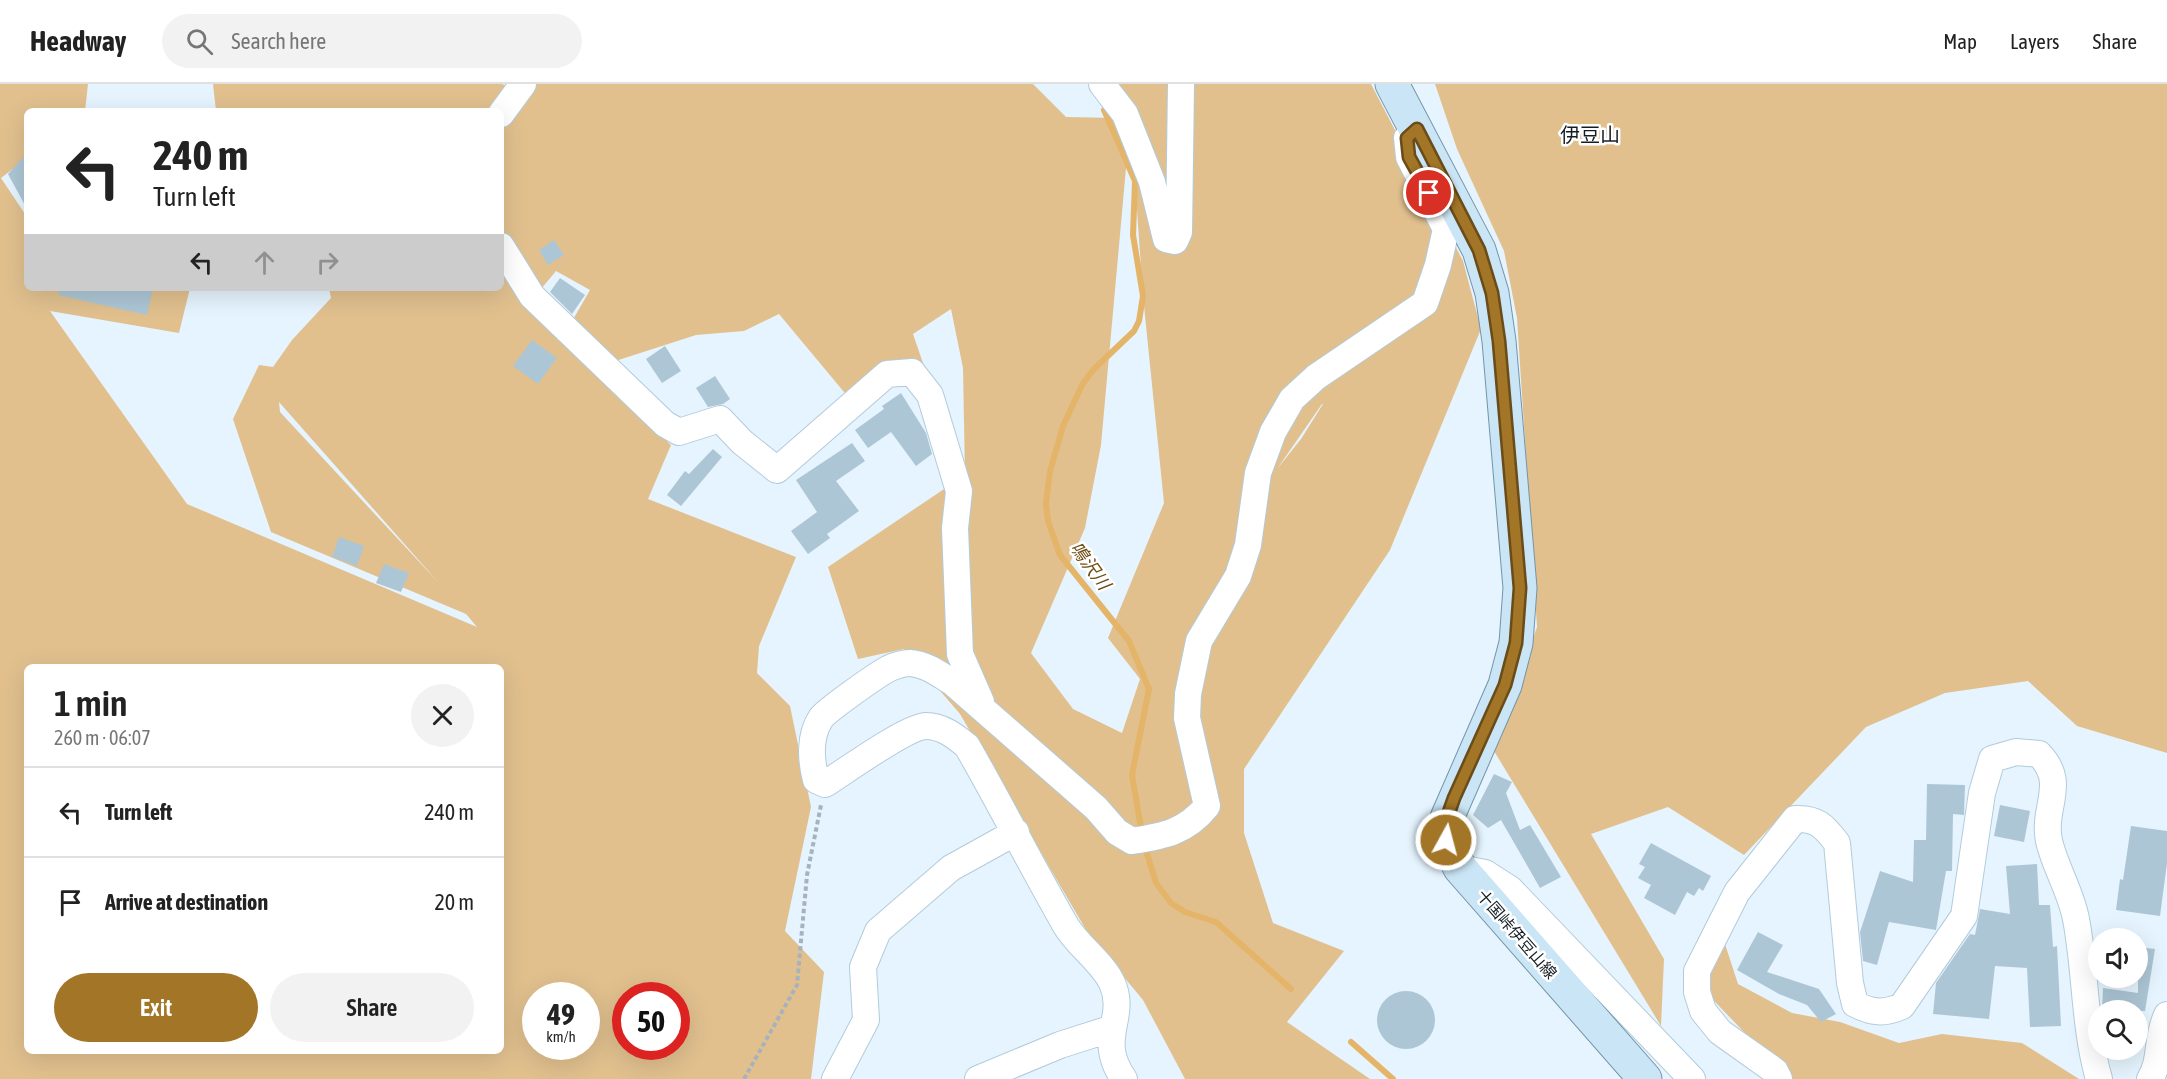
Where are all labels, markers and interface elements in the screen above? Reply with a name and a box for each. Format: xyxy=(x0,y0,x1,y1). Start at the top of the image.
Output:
search box xyxy=(162,14,582,68)
text: Headway xyxy=(30,25,126,57)
icon: search xyxy=(183,25,216,58)
text: Search here xyxy=(231,28,326,54)
text: Map xyxy=(1943,29,1977,53)
text: Layers xyxy=(2010,29,2060,53)
text: Share xyxy=(2093,29,2137,53)
district label: 伊豆山 xyxy=(1560,123,1620,146)
text: 240 m xyxy=(153,131,248,179)
icon: left xyxy=(54,132,132,210)
pin xyxy=(1403,167,1454,218)
icon: arrive xyxy=(1412,176,1445,209)
text: Turn left xyxy=(153,181,236,212)
icon: left xyxy=(185,246,218,279)
icon: ahead xyxy=(248,246,281,279)
icon: right xyxy=(311,246,344,279)
water label: 鳴沢川 xyxy=(1066,538,1116,595)
text: 1 min xyxy=(54,682,128,724)
button: close xyxy=(411,684,474,747)
text: 260 m · 06:07 xyxy=(54,726,151,749)
icon: left xyxy=(54,796,87,829)
text: Turn left xyxy=(105,799,172,825)
text: 240 m xyxy=(424,799,474,825)
position arrow xyxy=(1414,808,1478,872)
icon: arrive xyxy=(54,886,87,919)
street label: 十国峠伊豆山線 xyxy=(1473,886,1561,982)
text: Arrive at destination xyxy=(105,889,268,915)
text: 20 m xyxy=(434,889,474,915)
map controls xyxy=(2088,928,2148,1060)
button: sound xyxy=(2088,928,2148,988)
button: Exit xyxy=(54,973,258,1042)
button: Share xyxy=(270,973,474,1042)
speed limit sign: 50 xyxy=(612,982,690,1060)
text: 49 xyxy=(547,997,575,1031)
button: search xyxy=(2088,1000,2148,1060)
text: km/h xyxy=(546,1028,576,1045)

